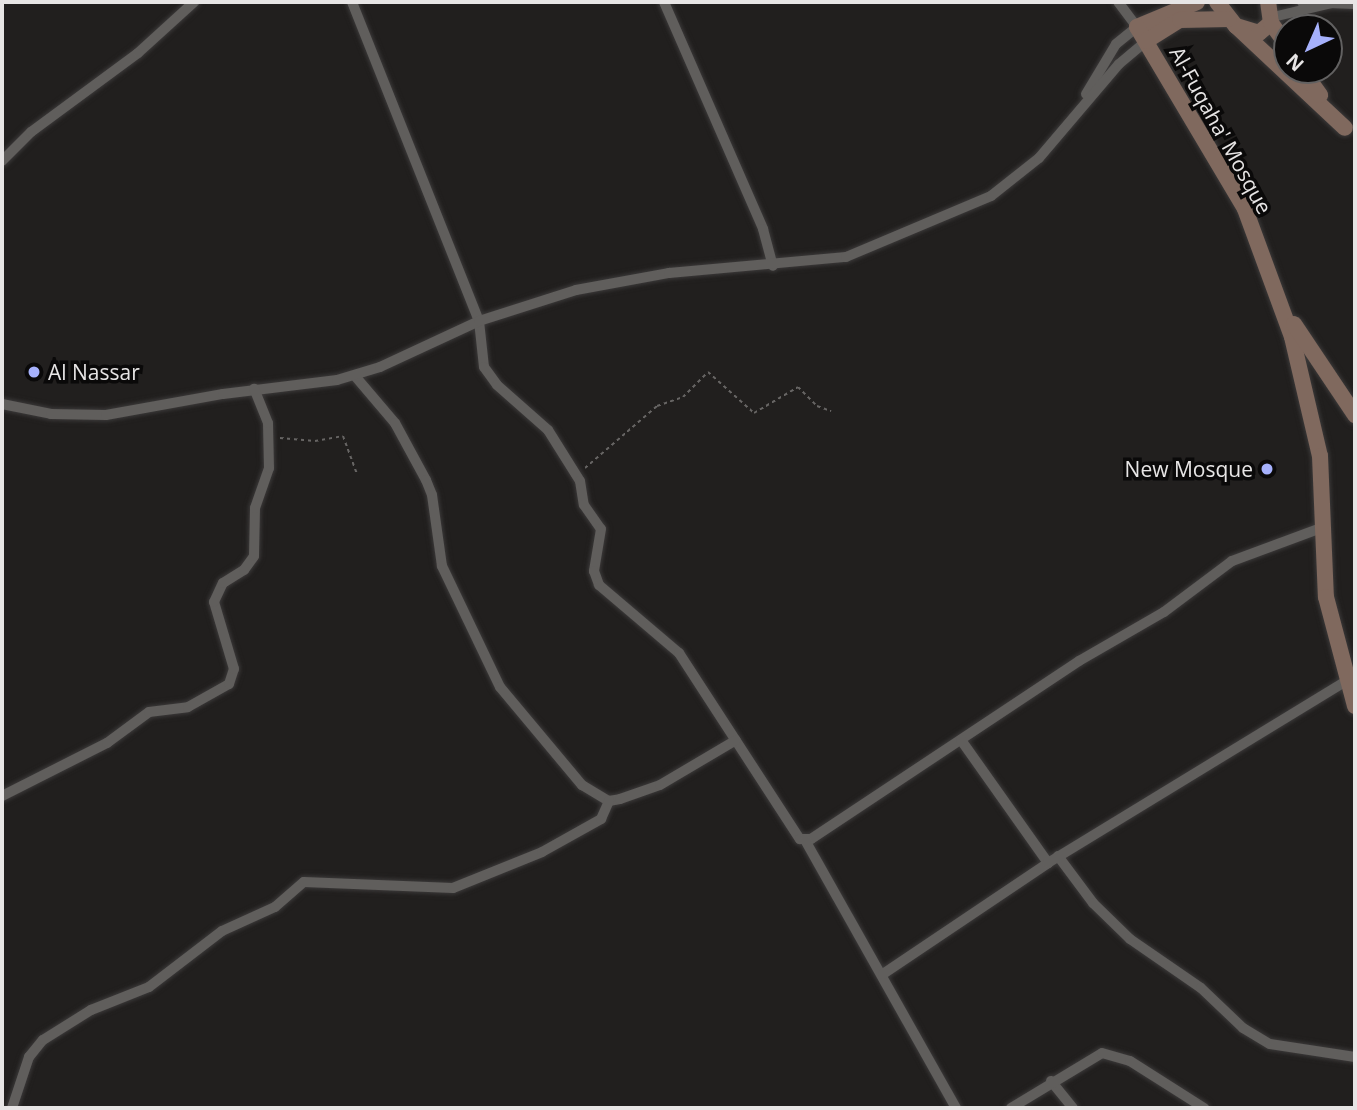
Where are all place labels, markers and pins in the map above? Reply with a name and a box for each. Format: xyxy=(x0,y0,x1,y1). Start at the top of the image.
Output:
place label: Al Nassar xyxy=(48,359,140,385)
marker: Al Nassar xyxy=(26,364,42,380)
place label: New Mosque xyxy=(1125,456,1253,482)
marker: New Mosque xyxy=(1259,461,1275,477)

